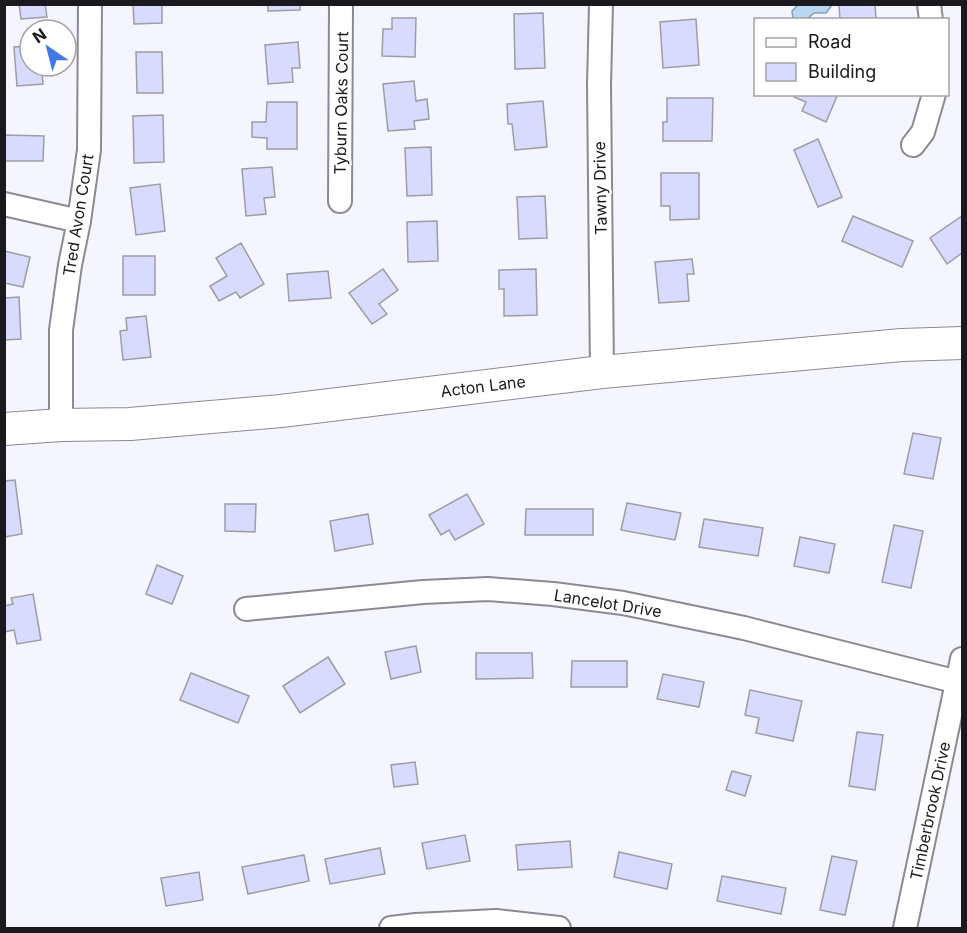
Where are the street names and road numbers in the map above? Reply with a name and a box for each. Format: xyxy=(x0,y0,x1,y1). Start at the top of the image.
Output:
street label: Tyburn Oaks Court xyxy=(330,31,352,175)
street label: Tawny Drive xyxy=(589,141,611,235)
street label: Tred Avon Court xyxy=(58,153,98,277)
street label: Acton Lane xyxy=(439,371,527,401)
street label: Lancelot Drive xyxy=(553,585,663,621)
street label: Timberbrook Drive xyxy=(906,740,954,882)

